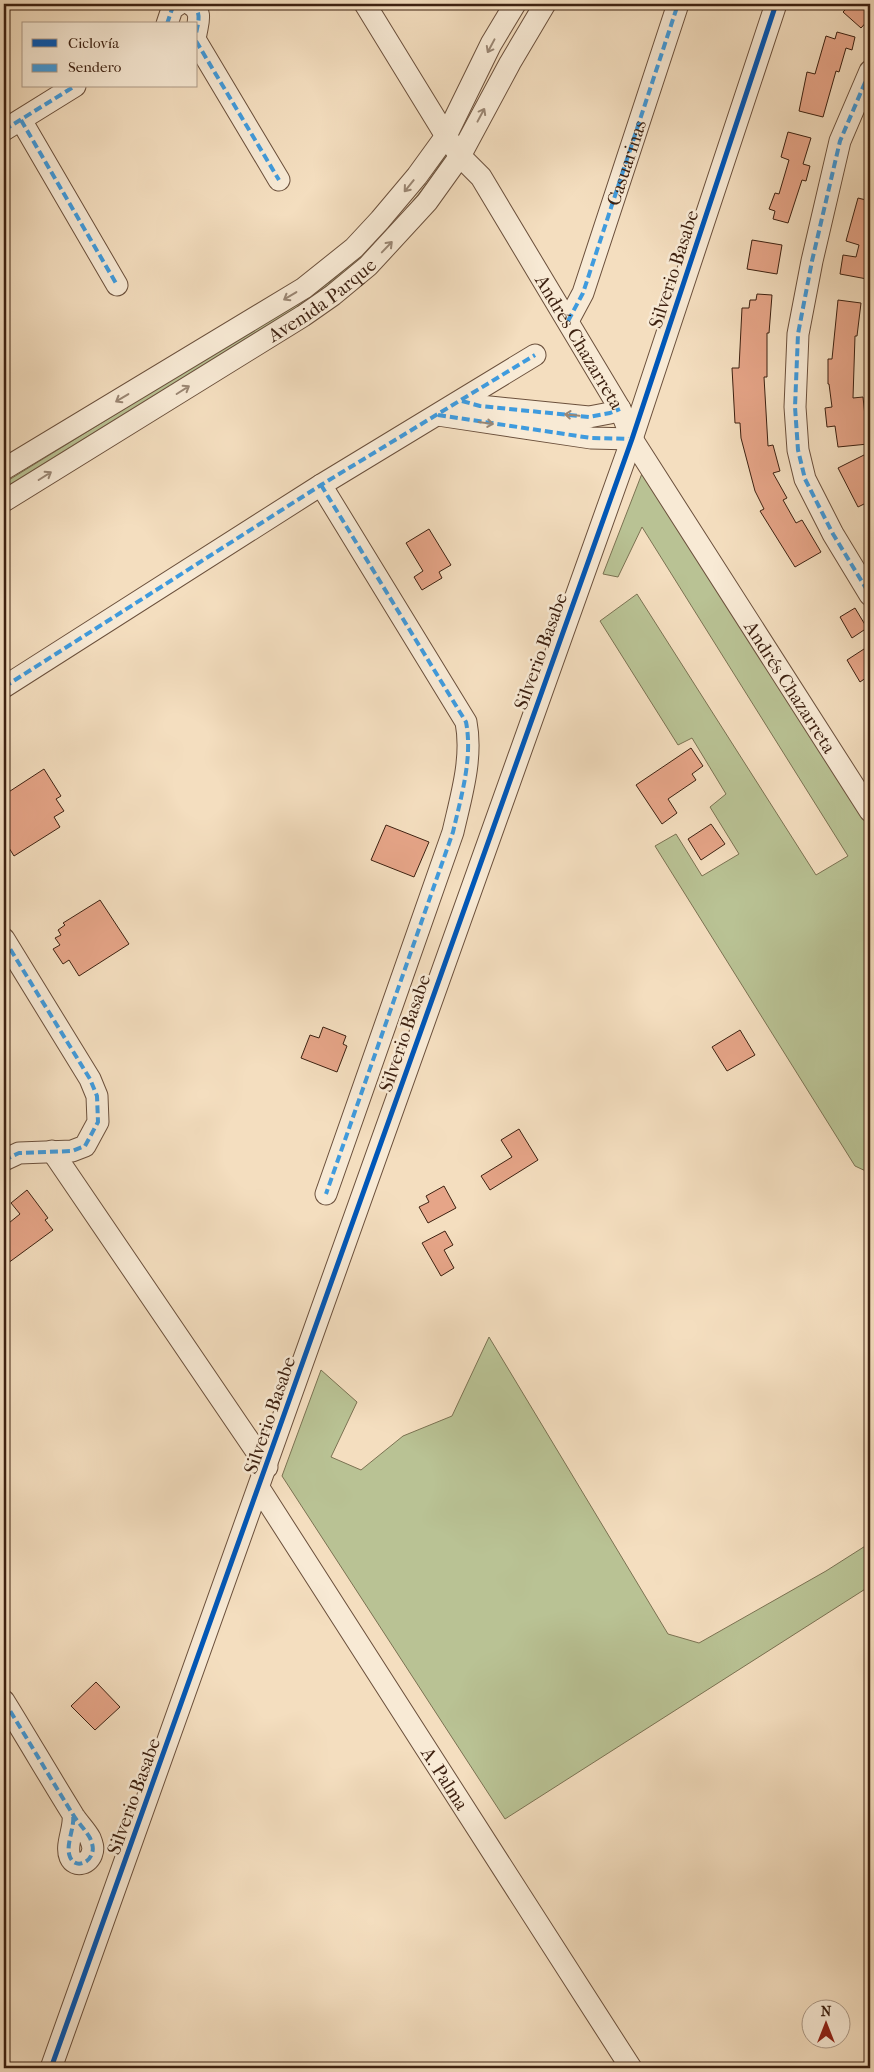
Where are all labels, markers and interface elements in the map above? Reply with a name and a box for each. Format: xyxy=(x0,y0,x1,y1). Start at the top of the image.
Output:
legend xyxy=(22,22,198,88)
text: Ciclovía xyxy=(68,34,120,52)
one-way arrow xyxy=(486,38,495,53)
text: Sendero xyxy=(68,58,122,76)
one-way arrow xyxy=(477,109,487,123)
street label: Casuarinas xyxy=(603,117,651,209)
one-way arrow xyxy=(403,179,414,192)
street label: Silverio Basabe xyxy=(645,208,703,331)
one-way arrow xyxy=(381,241,393,253)
street label: Avenida Parque xyxy=(263,254,381,348)
street label: Andrés Chazarreta xyxy=(530,270,628,414)
one-way arrow xyxy=(284,291,298,301)
one-way arrow xyxy=(176,385,190,395)
one-way arrow xyxy=(115,393,129,403)
one-way arrow xyxy=(565,410,581,420)
one-way arrow xyxy=(478,418,494,428)
one-way arrow xyxy=(38,470,52,480)
street label: Silverio Basabe xyxy=(510,590,572,713)
street label: Andrés Chazarreta xyxy=(739,616,840,758)
street label: Silverio Basabe xyxy=(375,972,435,1095)
street label: Silverio Basabe xyxy=(240,1354,300,1477)
street label: Silverio Basabe xyxy=(103,1735,165,1858)
street label: A. Palma xyxy=(416,1743,473,1815)
north arrow xyxy=(802,2000,852,2050)
text: N xyxy=(821,2003,832,2020)

